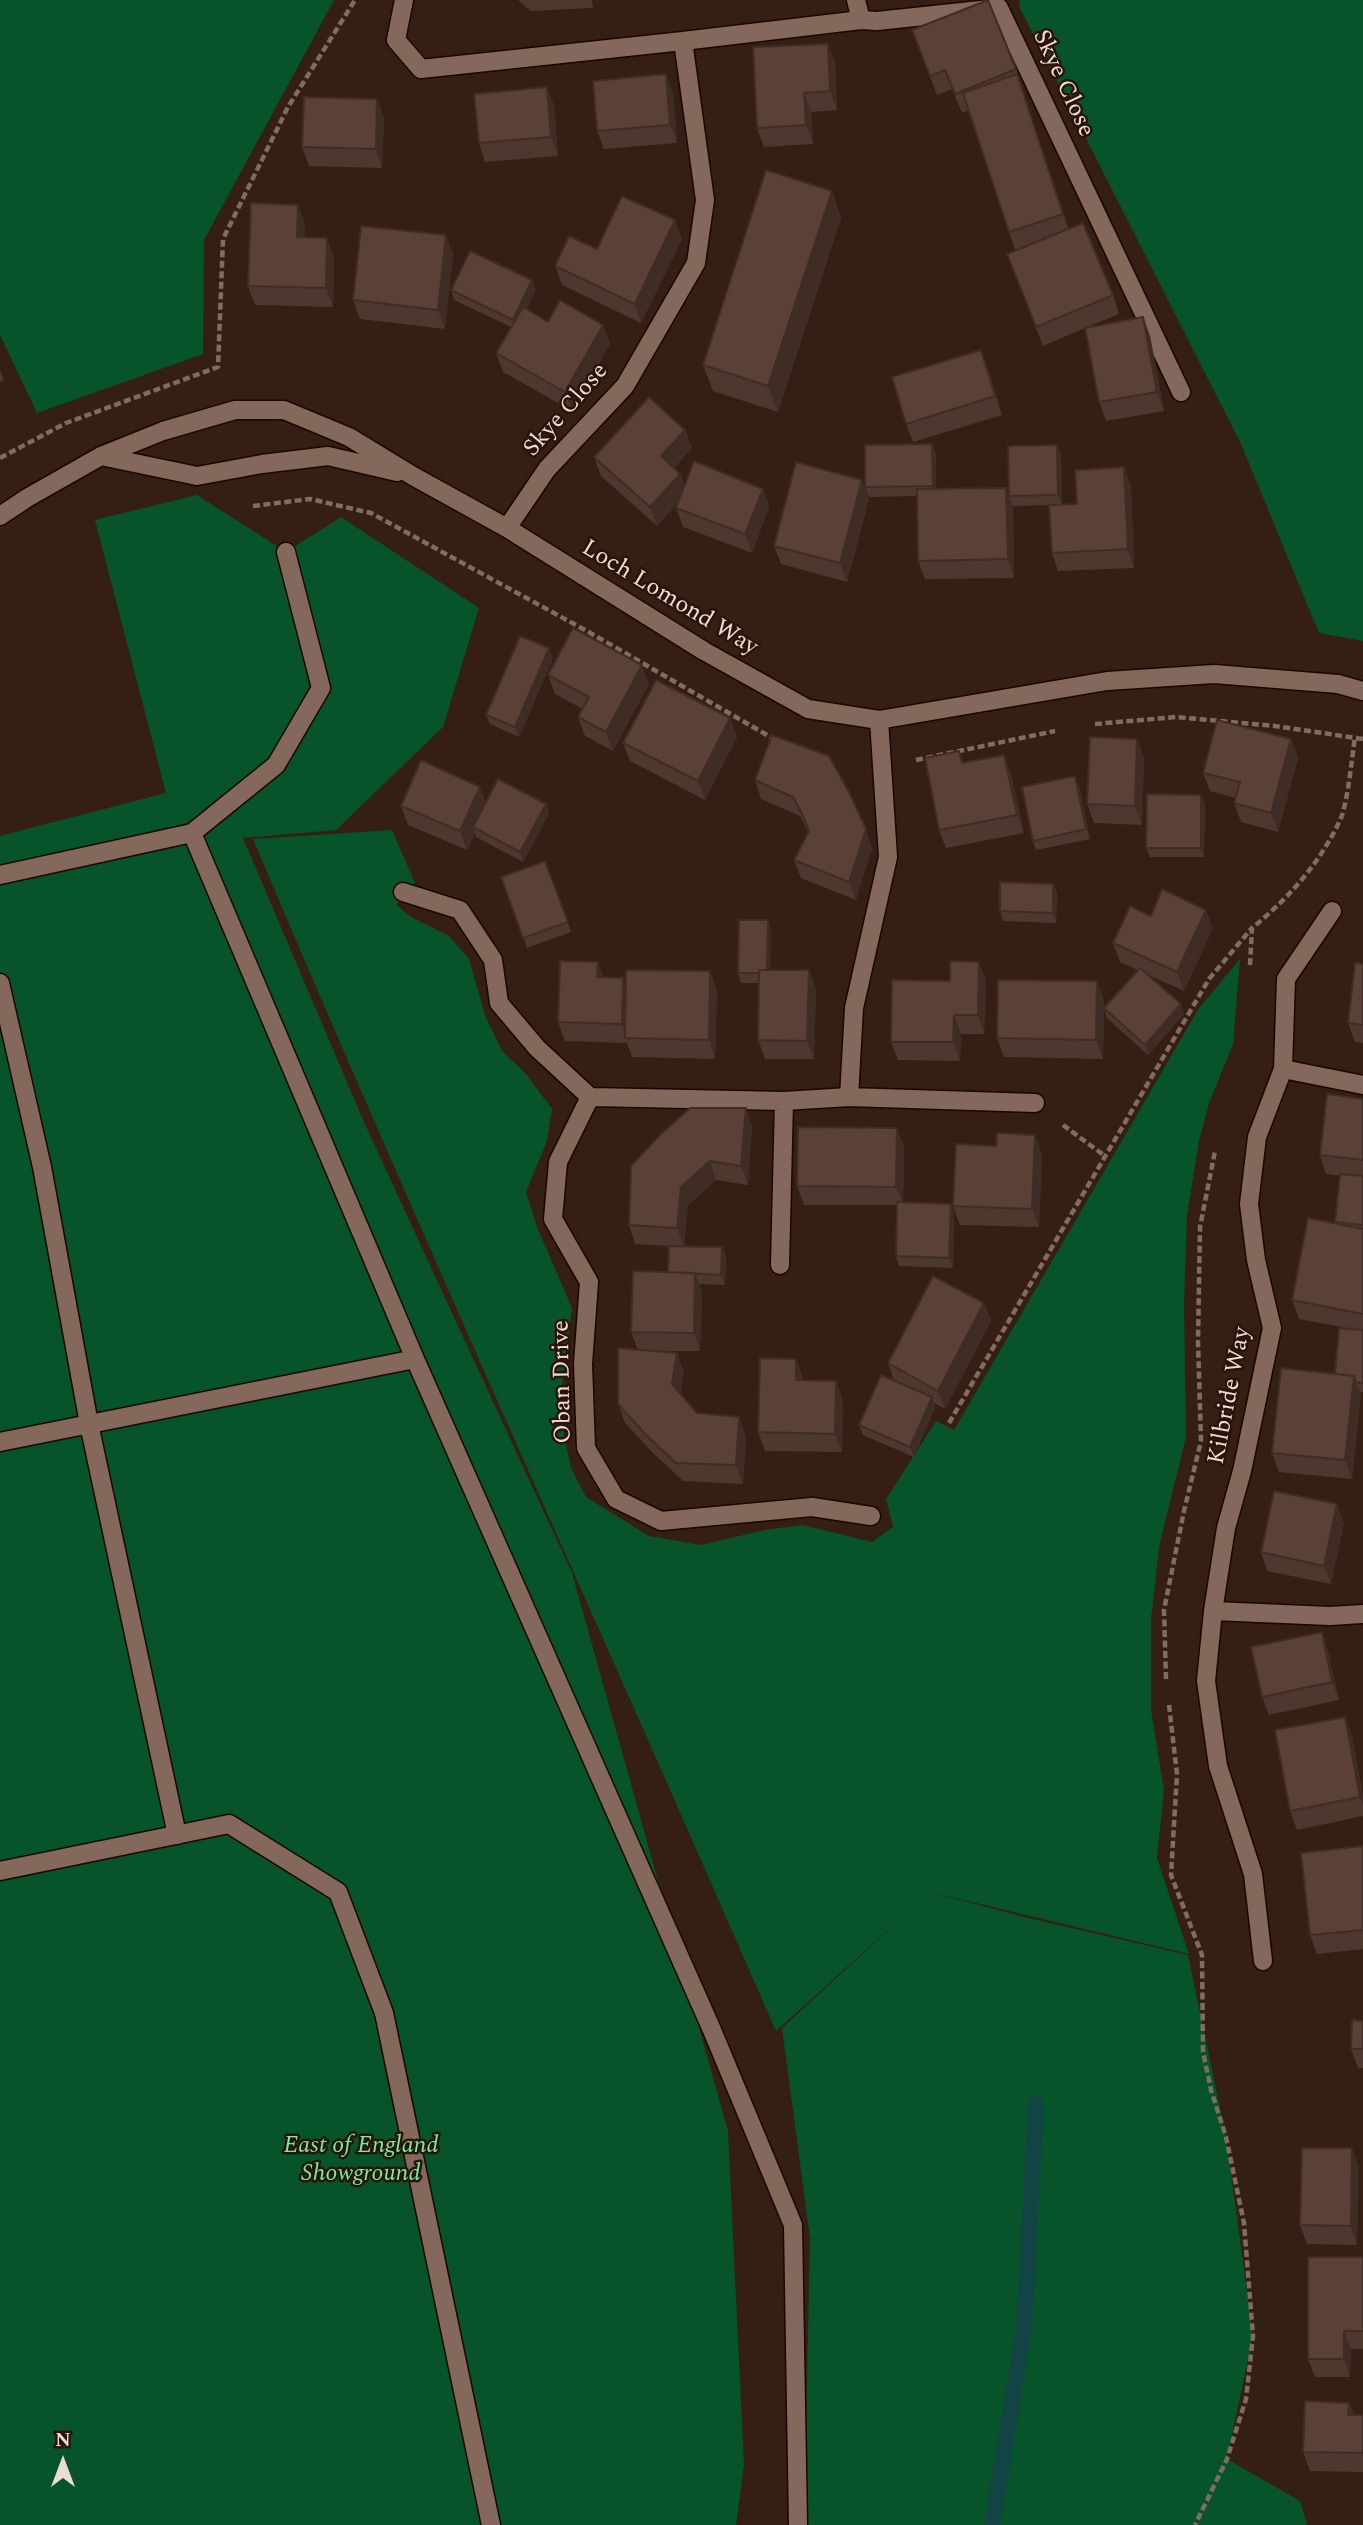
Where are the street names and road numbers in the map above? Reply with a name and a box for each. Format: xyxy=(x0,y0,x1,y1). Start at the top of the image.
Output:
street label: Skye Close xyxy=(1025,26,1099,142)
street label: Skye Close xyxy=(519,358,615,464)
street label: Loch Lomond Way xyxy=(575,535,763,663)
street label: Oban Drive xyxy=(549,1320,579,1444)
street label: Kilbride Way xyxy=(1204,1325,1258,1467)

